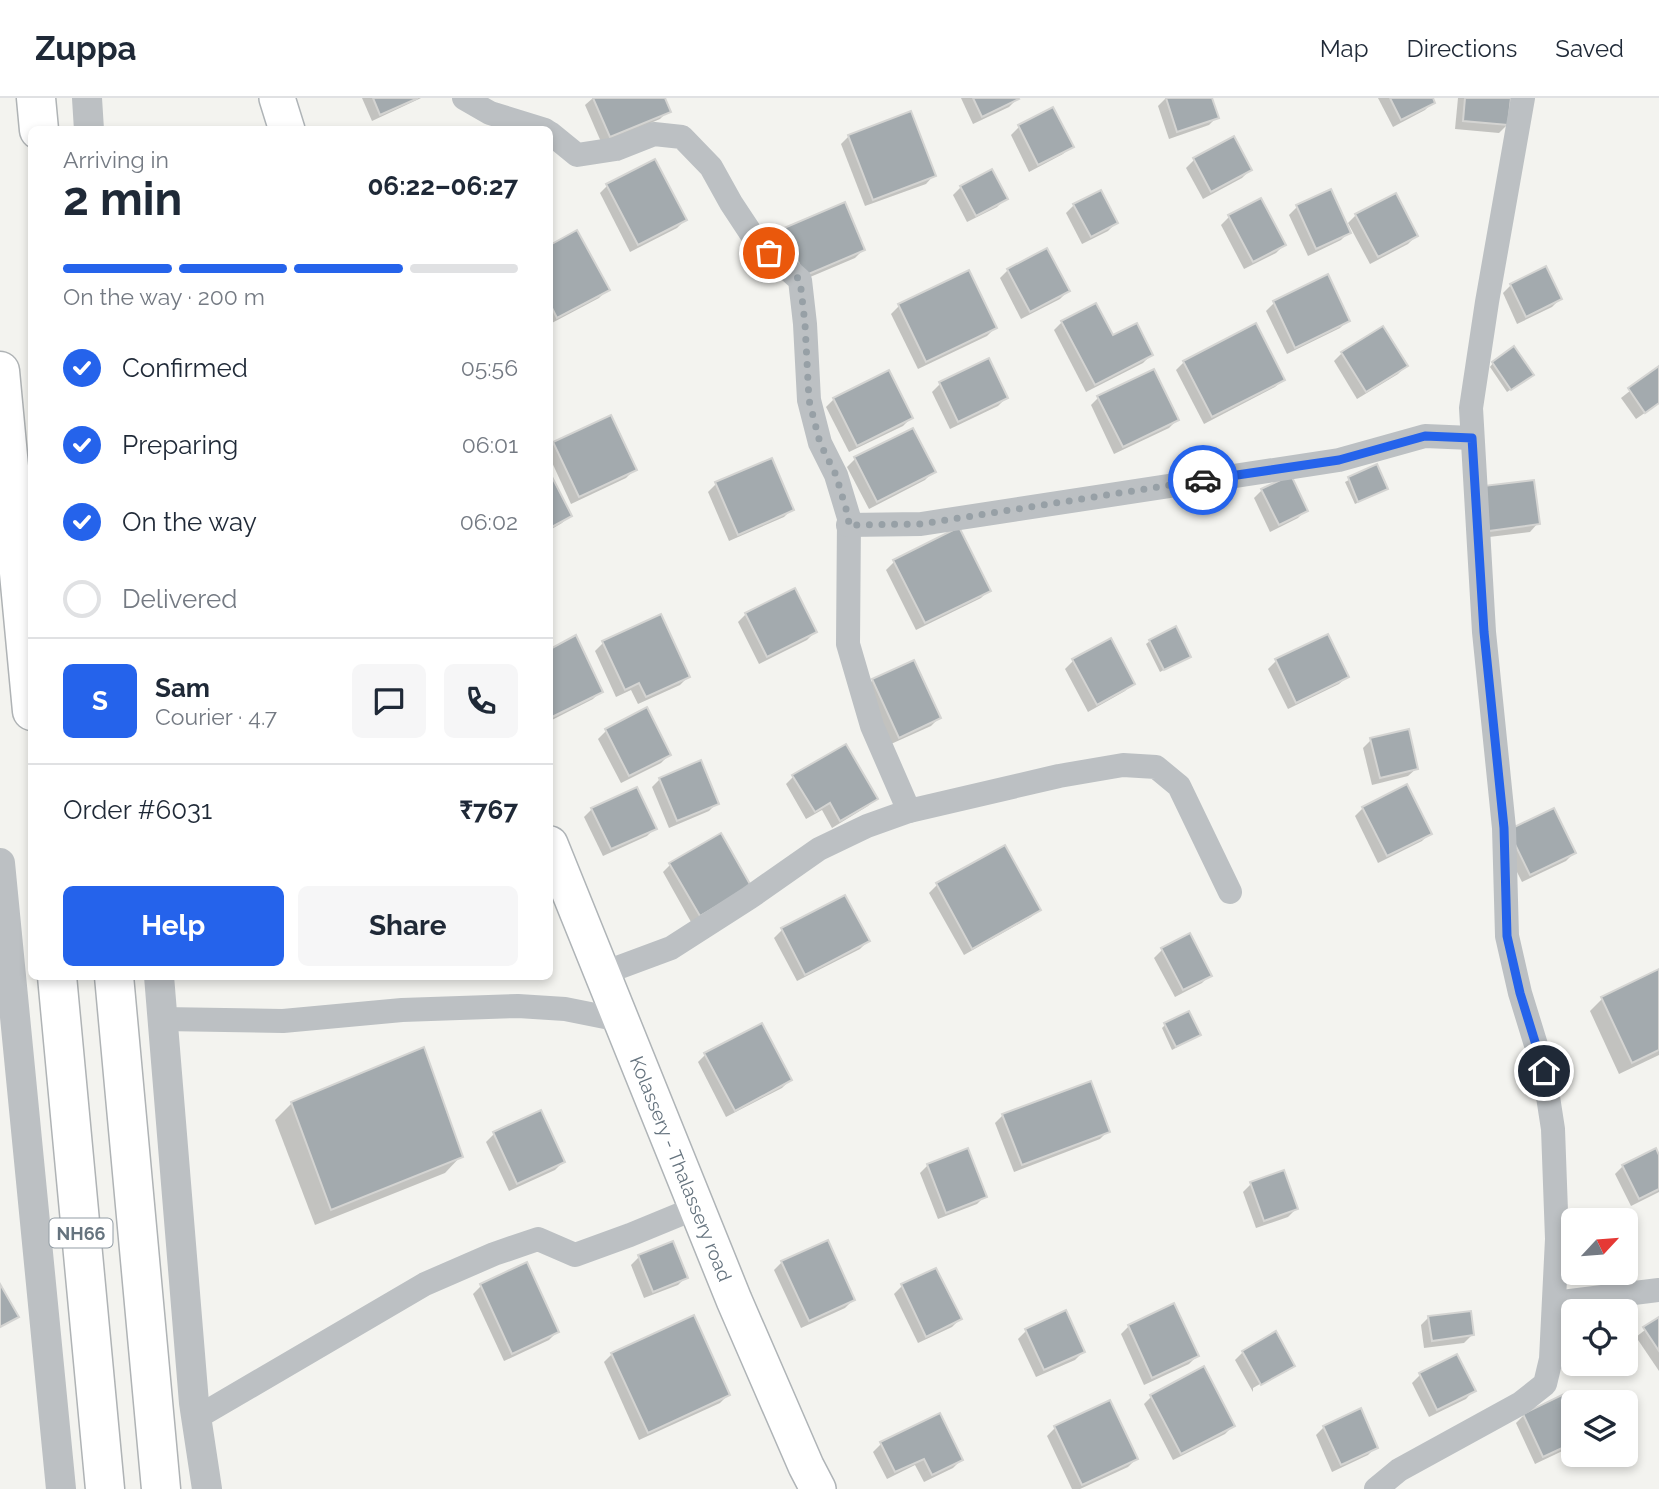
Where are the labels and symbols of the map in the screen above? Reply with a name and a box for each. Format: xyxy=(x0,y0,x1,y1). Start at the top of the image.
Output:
pin xyxy=(739,223,799,283)
courier xyxy=(1168,445,1238,515)
pin xyxy=(1514,1041,1574,1101)
street label: Kolassery - Thalassery road xyxy=(626,1053,736,1284)
north arrow xyxy=(1561,1208,1638,1284)
road number: NH66 xyxy=(50,1218,112,1248)

